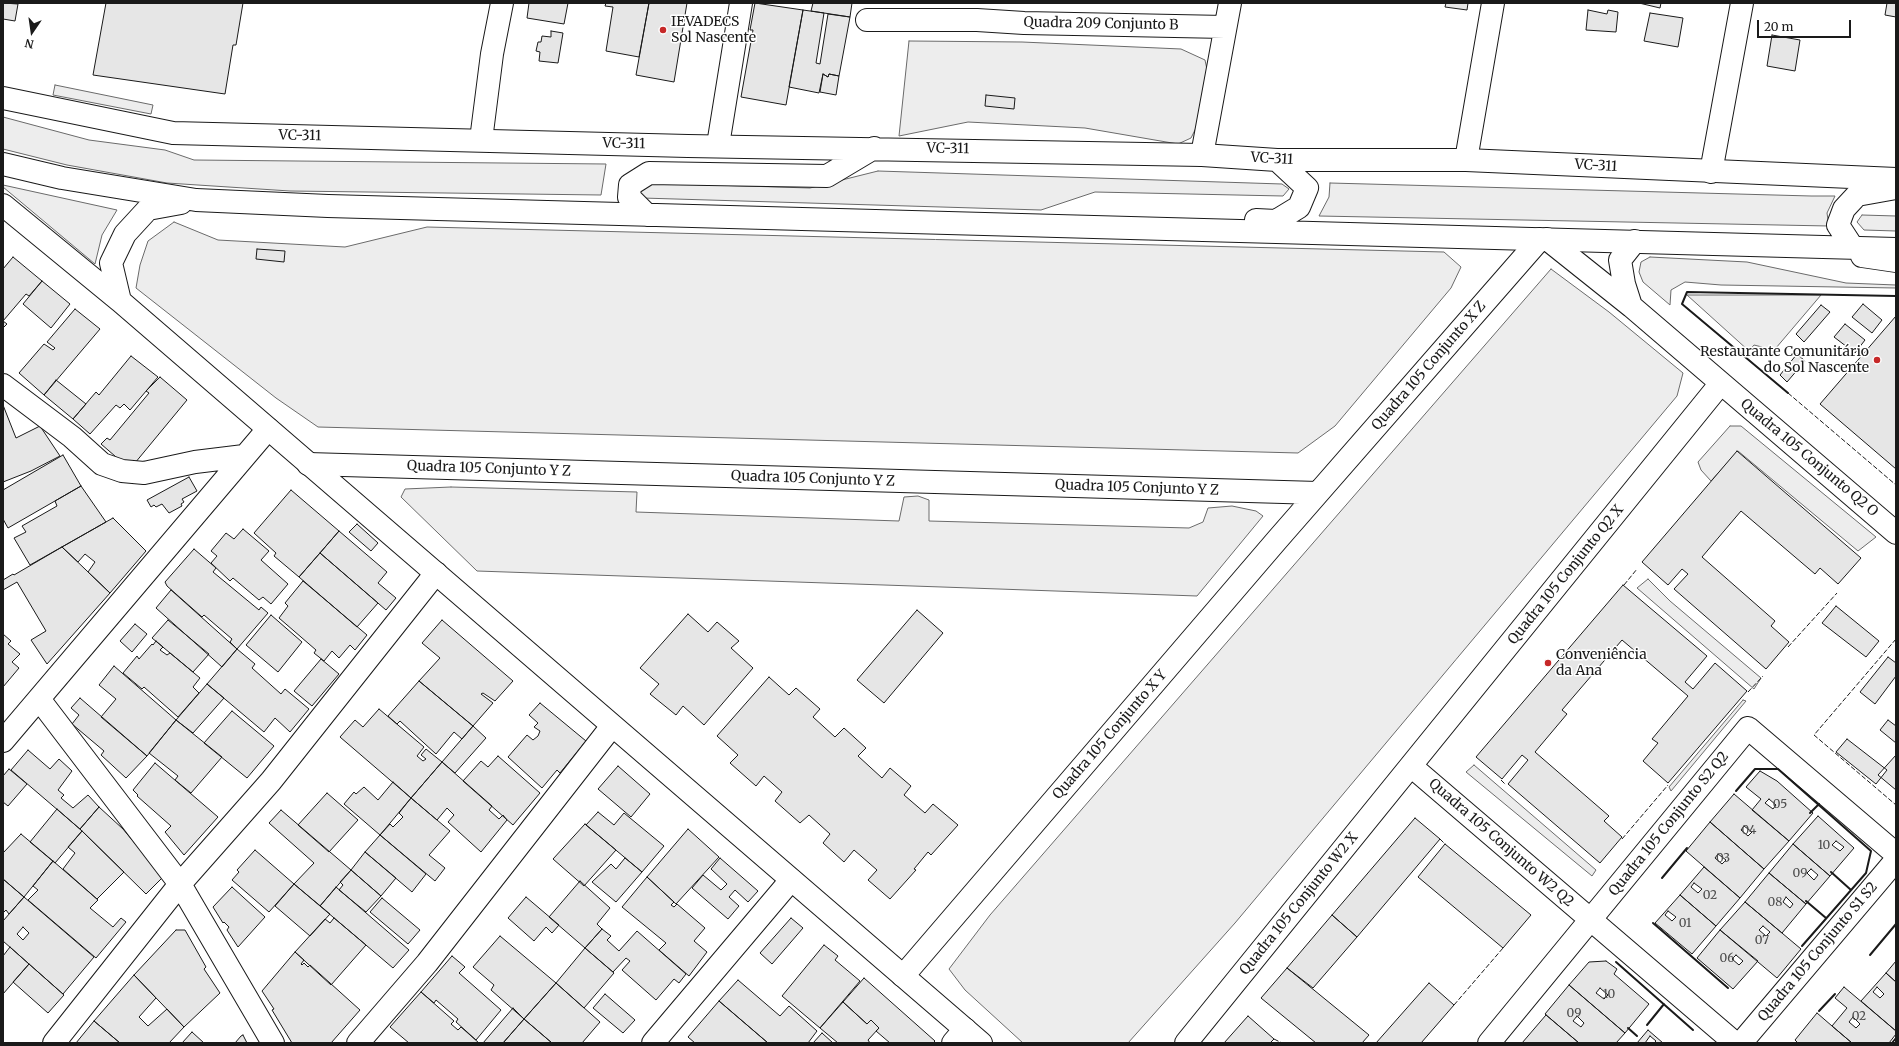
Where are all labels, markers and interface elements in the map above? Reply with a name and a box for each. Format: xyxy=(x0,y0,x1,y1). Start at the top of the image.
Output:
north arrow xyxy=(12,12,52,52)
scale bar xyxy=(1759,12,1853,38)
place label: IEVADECS Sol Nascente xyxy=(671,14,756,46)
street label: Quadra 209 Conjunto B xyxy=(1023,14,1179,34)
text: 20 m xyxy=(1764,19,1793,34)
marker: IEVADECS Sol Nascente xyxy=(658,25,668,35)
text: N xyxy=(23,36,35,51)
street label: VC-311 xyxy=(279,127,321,145)
street label: VC-311 xyxy=(603,135,645,153)
street label: VC-311 xyxy=(927,140,969,158)
street label: VC-311 xyxy=(1250,149,1294,169)
street label: VC-311 xyxy=(1574,156,1618,176)
street label: Quadra 105 Conjunto X Z xyxy=(1368,298,1490,434)
place label: Restaurante Comunitário do Sol Nascente xyxy=(1700,344,1869,376)
marker: Restaurante Comunitário do Sol Nascente xyxy=(1872,355,1882,365)
street label: Quadra 105 Conjunto Q2 O xyxy=(1737,396,1881,520)
street label: Quadra 105 Conjunto Y Z xyxy=(407,458,571,480)
street label: Quadra 105 Conjunto Y Z xyxy=(731,468,895,490)
street label: Quadra 105 Conjunto Y Z xyxy=(1055,477,1219,499)
street label: Quadra 105 Conjunto Q2 X xyxy=(1505,502,1627,648)
place label: Conveniência da Ana xyxy=(1556,647,1647,680)
marker: Conveniência da Ana xyxy=(1543,658,1553,668)
street label: Quadra 105 Conjunto X Y xyxy=(1050,667,1170,803)
street label: Quadra 105 Conjunto S2 Q2 xyxy=(1606,748,1732,900)
street label: Quadra 105 Conjunto W2 Q2 xyxy=(1425,775,1577,911)
house number: 05 xyxy=(1773,798,1787,812)
house number: 04 xyxy=(1742,824,1756,838)
street label: Quadra 105 Conjunto W2 X xyxy=(1236,829,1362,979)
house number: 10 xyxy=(1818,839,1830,853)
house number: 03 xyxy=(1716,852,1730,866)
house number: 09 xyxy=(1793,867,1807,881)
street label: Quadra 105 Conjunto S1 S2 xyxy=(1755,879,1881,1025)
house number: 02 xyxy=(1703,889,1717,903)
house number: 08 xyxy=(1768,896,1782,910)
house number: 01 xyxy=(1679,917,1691,931)
house number: 07 xyxy=(1755,934,1769,948)
house number: 06 xyxy=(1720,952,1734,966)
house number: 10 xyxy=(1603,988,1615,1002)
house number: 09 xyxy=(1567,1007,1581,1021)
house number: 02 xyxy=(1852,1010,1866,1024)

